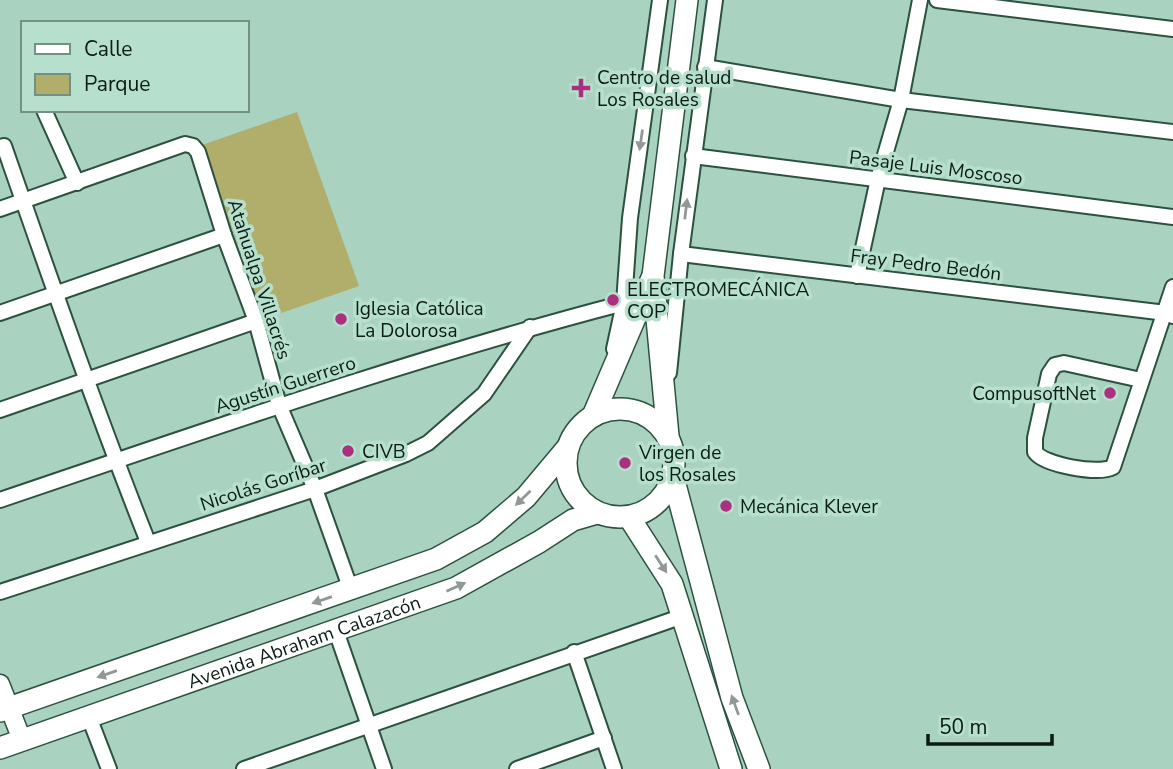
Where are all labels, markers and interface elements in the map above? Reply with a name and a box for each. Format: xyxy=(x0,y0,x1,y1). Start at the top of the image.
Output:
legend xyxy=(21,21,248,112)
text: Calle xyxy=(84,35,132,63)
place label: Centro de salud Los Rosales xyxy=(597,65,731,113)
text: Parque xyxy=(84,70,151,98)
marker: Centro de salud Los Rosales xyxy=(571,78,591,98)
one-way arrow xyxy=(635,130,646,152)
street label: Pasaje Luis Moscoso xyxy=(848,144,1024,192)
street label: Atahualpa Villacrés xyxy=(221,196,297,363)
one-way arrow xyxy=(681,198,692,220)
street label: Fray Pedro Bedón xyxy=(849,243,1003,287)
place label: ELECTROMECÁNICA COP xyxy=(627,277,810,325)
marker: ELECTROMECÁNICA COP xyxy=(605,292,621,308)
place label: Iglesia Católica La Dolorosa xyxy=(355,296,484,344)
marker: Iglesia Católica La Dolorosa xyxy=(333,311,349,327)
street label: Agustín Guerrero xyxy=(212,350,359,420)
place label: CompusoftNet xyxy=(972,381,1096,407)
marker: CompusoftNet xyxy=(1102,385,1118,401)
place label: CIVB xyxy=(362,439,406,465)
place label: Virgen de los Rosales xyxy=(638,440,736,488)
marker: CIVB xyxy=(340,443,356,459)
street label: Nicolás Goríbar xyxy=(197,452,330,518)
marker: Virgen de los Rosales xyxy=(617,455,633,471)
one-way arrow xyxy=(515,490,532,506)
place label: Mecánica Klever xyxy=(740,494,878,520)
marker: Mecánica Klever xyxy=(718,498,734,514)
one-way arrow xyxy=(654,554,667,574)
one-way arrow xyxy=(446,581,466,593)
street label: Avenida Abraham Calazacón xyxy=(184,589,424,695)
one-way arrow xyxy=(312,595,333,606)
one-way arrow xyxy=(97,669,118,680)
one-way arrow xyxy=(729,695,740,716)
scale bar xyxy=(928,702,1052,746)
text: 50 m xyxy=(939,713,988,741)

